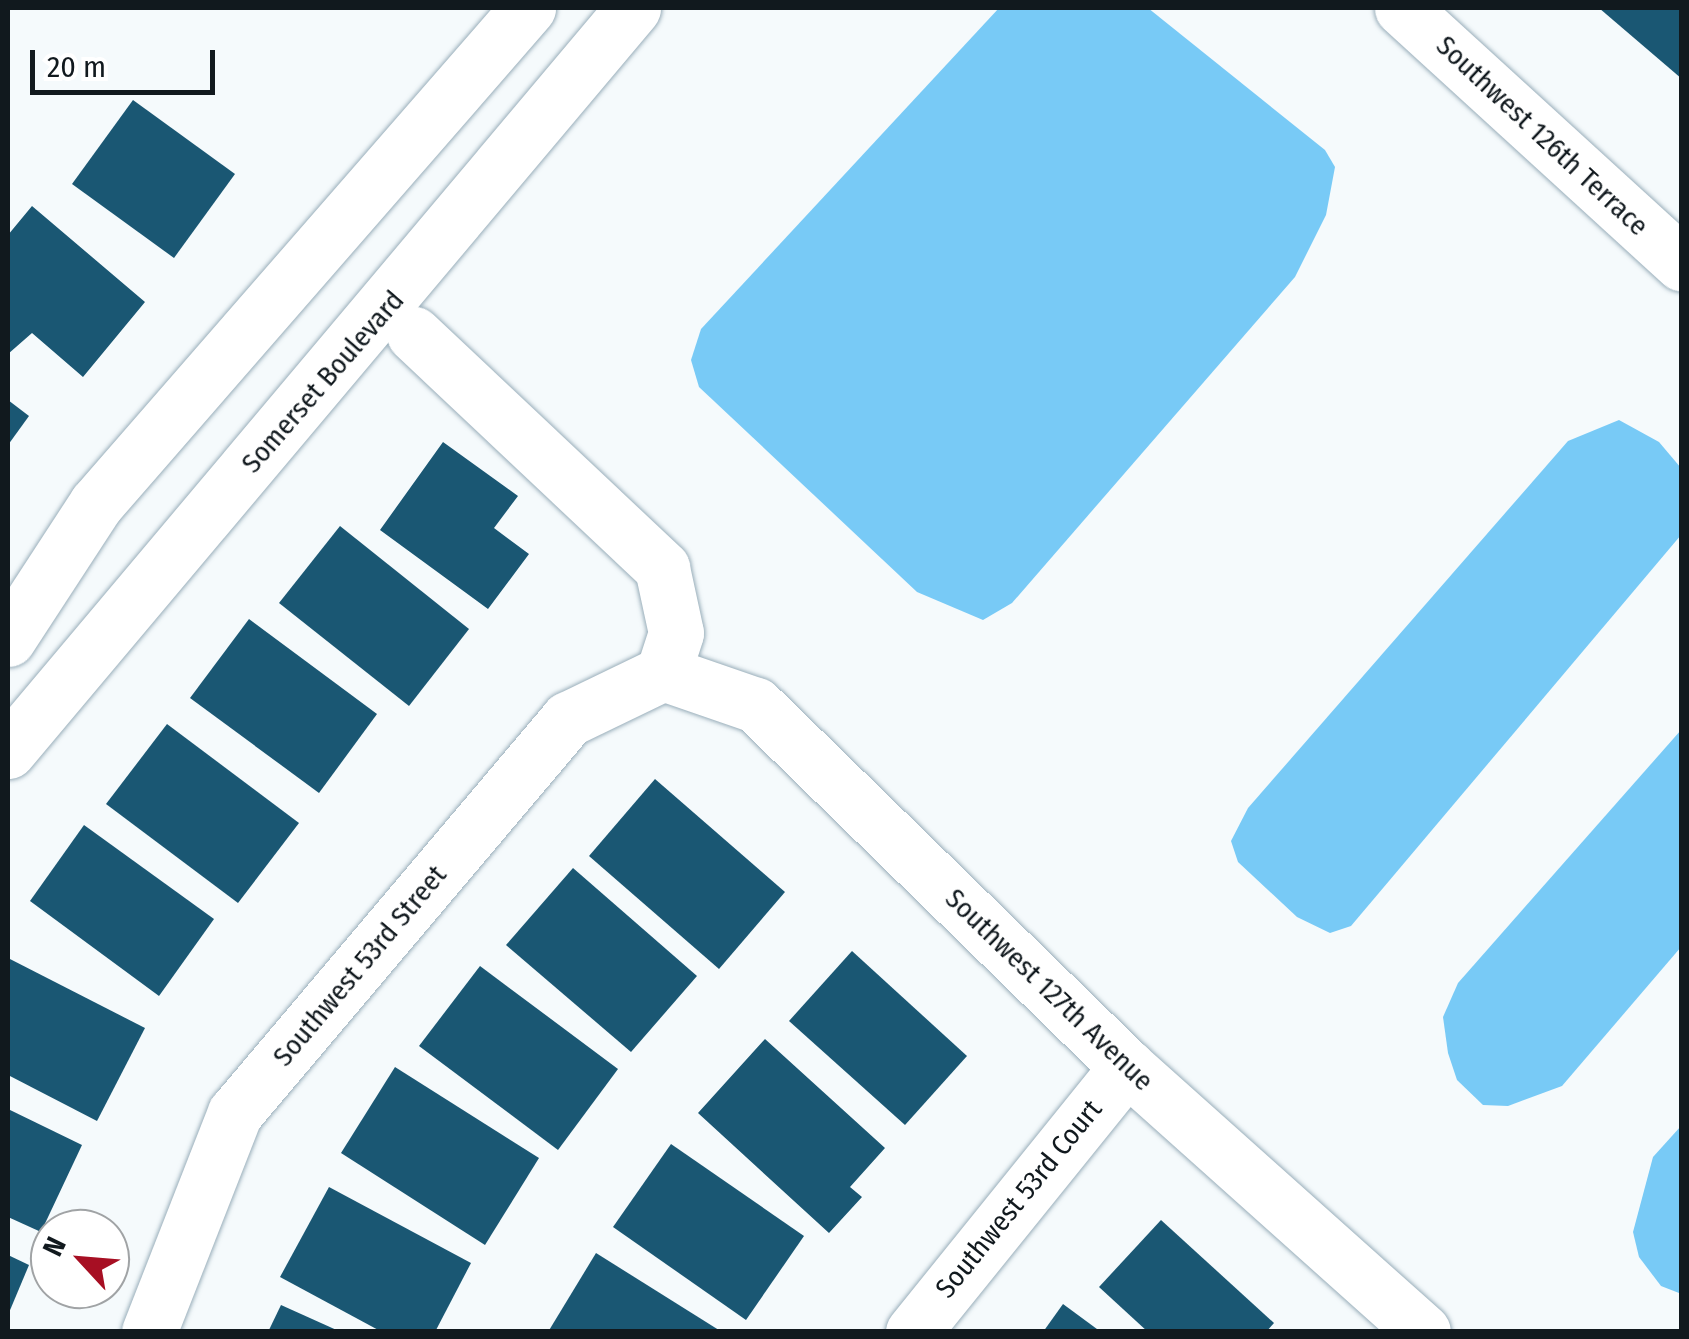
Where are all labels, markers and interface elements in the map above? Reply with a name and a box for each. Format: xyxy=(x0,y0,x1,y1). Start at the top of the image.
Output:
street label: Southwest 126th Terrace xyxy=(1429,29,1655,243)
scale bar xyxy=(35,30,220,92)
text: 20 m xyxy=(47,49,106,85)
street label: Somerset Boulevard xyxy=(235,284,411,480)
street label: Southwest 53rd Street xyxy=(266,859,454,1073)
street label: Southwest 127th Avenue xyxy=(938,882,1160,1098)
street label: Southwest 53rd Court xyxy=(929,1093,1109,1305)
north arrow xyxy=(30,1209,130,1309)
text: N xyxy=(36,1232,73,1261)

